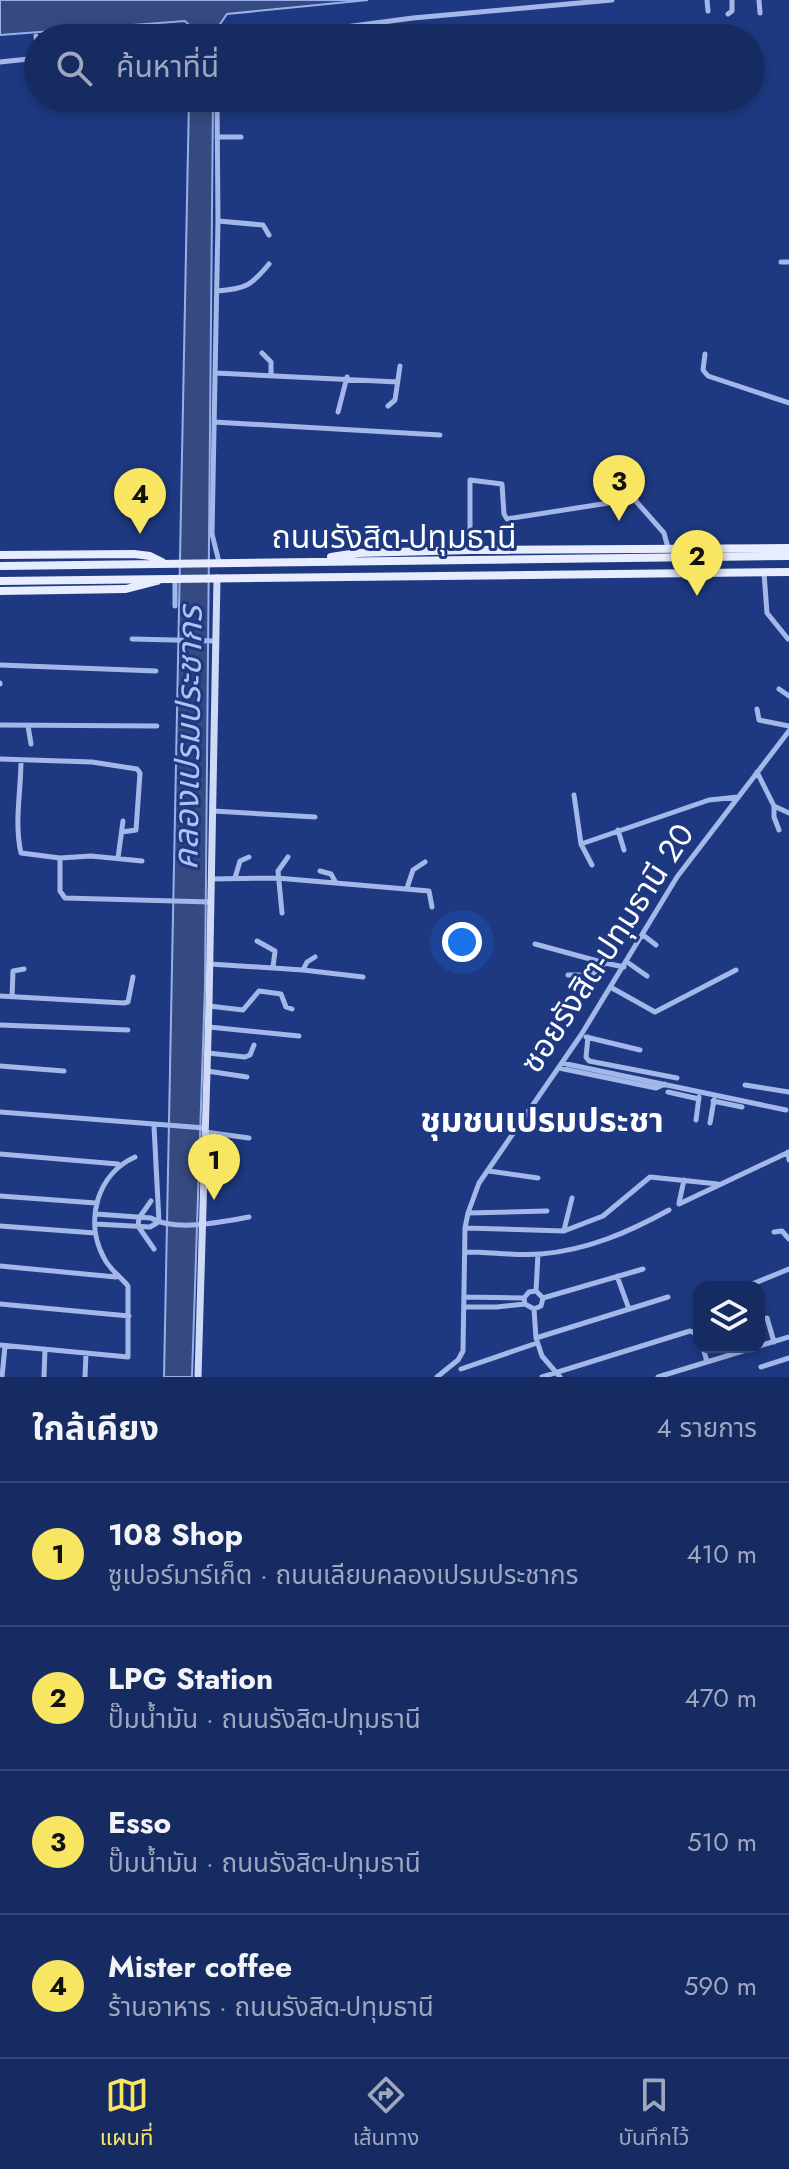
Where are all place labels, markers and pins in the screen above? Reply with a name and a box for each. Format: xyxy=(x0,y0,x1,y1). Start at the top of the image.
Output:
pin: 3 xyxy=(593,455,645,521)
pin: 4 xyxy=(114,468,166,534)
pin: 2 xyxy=(671,530,723,596)
pin: 1 xyxy=(188,1134,240,1200)

